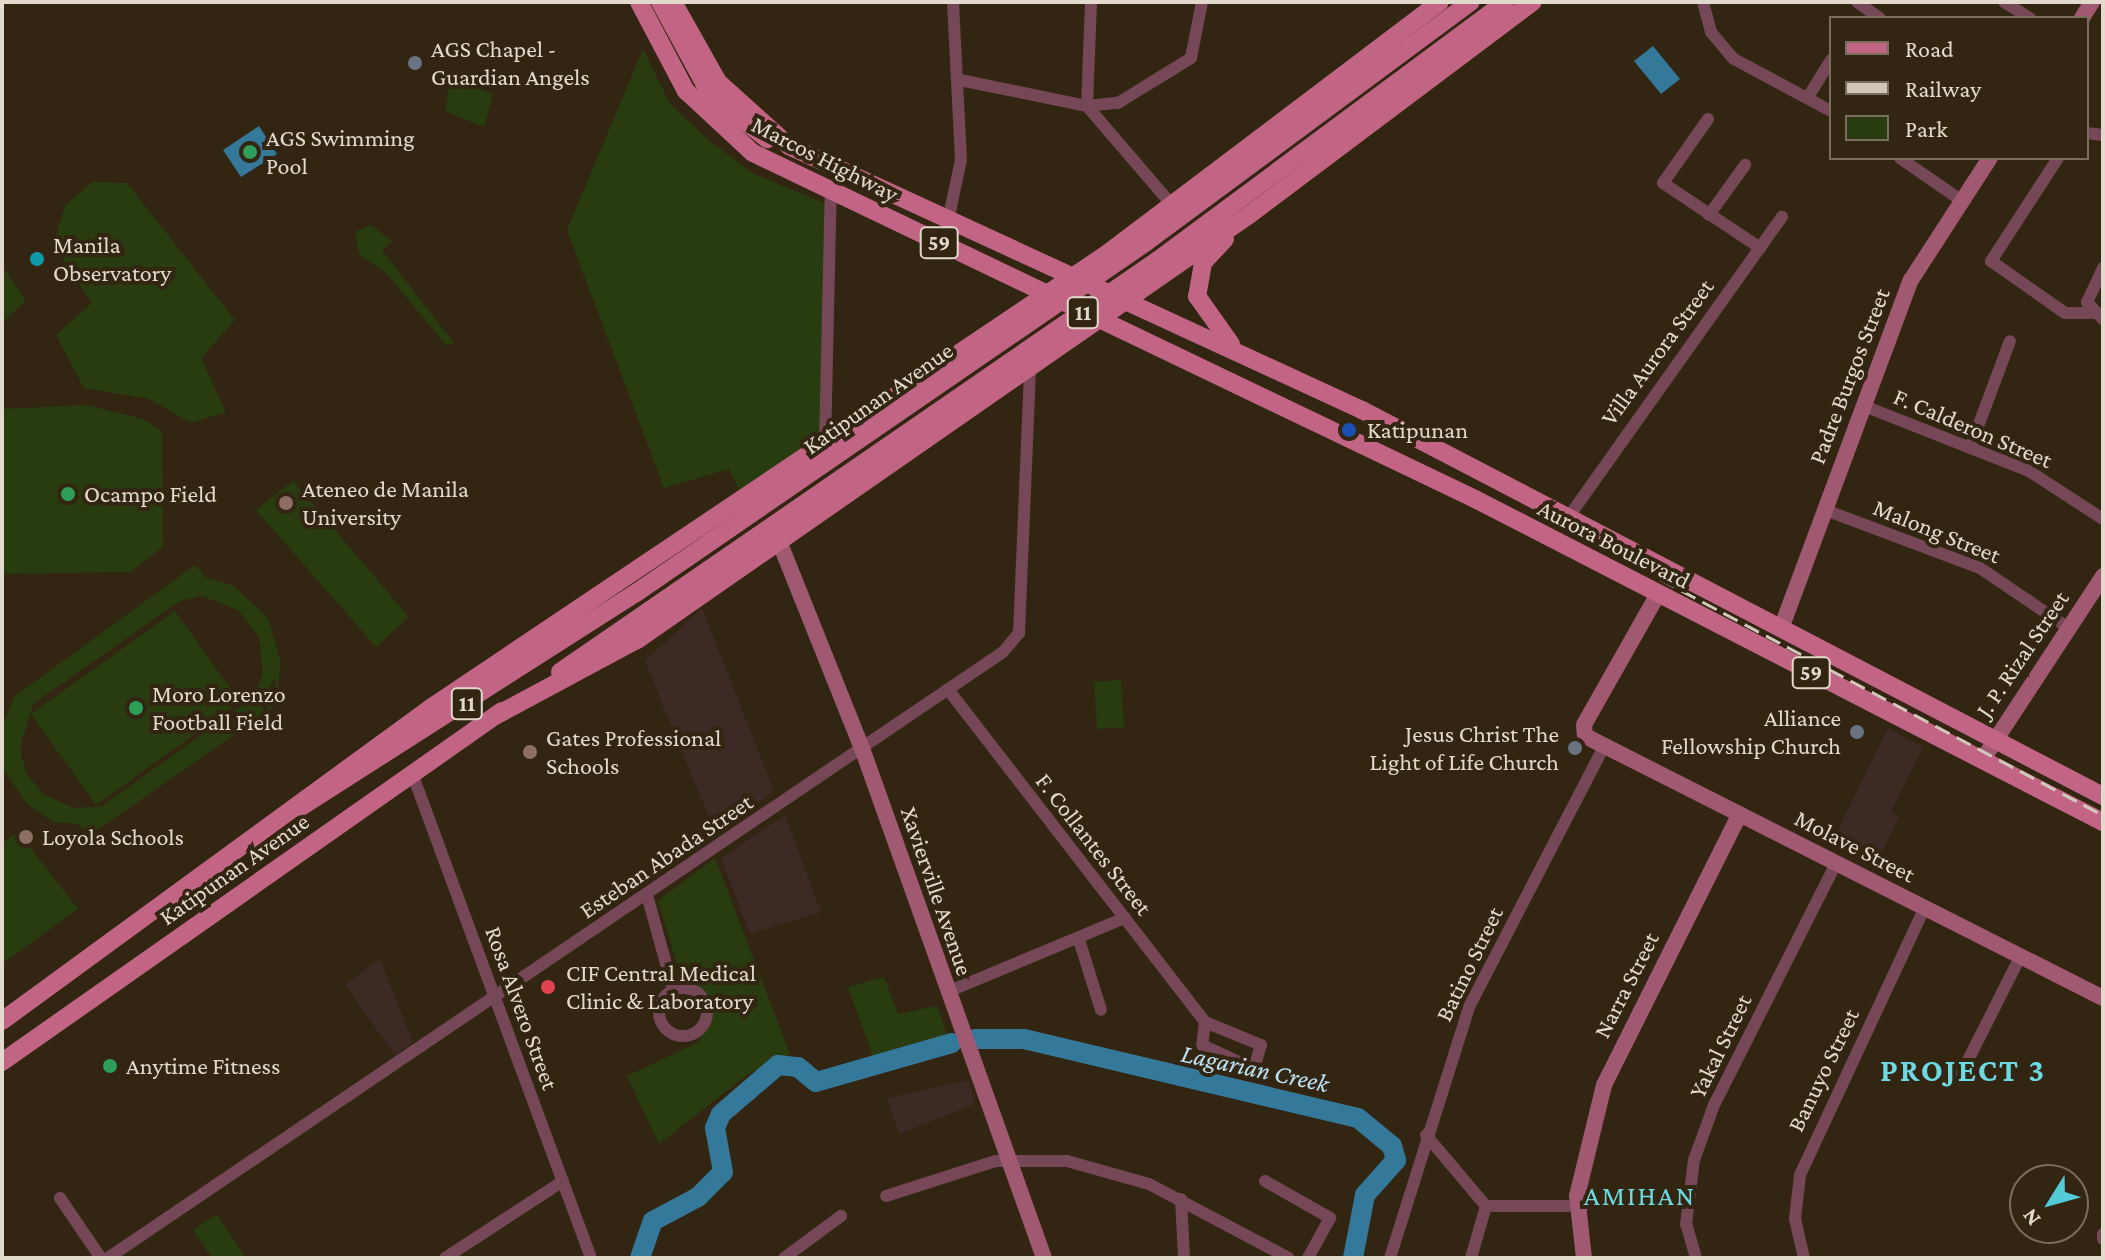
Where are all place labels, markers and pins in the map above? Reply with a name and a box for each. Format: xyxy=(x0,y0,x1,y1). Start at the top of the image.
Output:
place label: AGS Chapel - Guardian Angels xyxy=(431,35,590,91)
marker: AGS Chapel - Guardian Angels xyxy=(406,54,424,72)
place label: AGS Swimming Pool xyxy=(266,124,415,180)
marker: AGS Swimming Pool xyxy=(241,143,259,161)
place label: Manila Observatory xyxy=(53,231,171,287)
marker: Manila Observatory xyxy=(28,250,46,268)
place label: Katipunan xyxy=(1367,416,1468,444)
marker: Katipunan xyxy=(1338,419,1360,441)
place label: Ateneo de Manila University xyxy=(302,475,469,531)
place label: Ocampo Field xyxy=(84,480,217,508)
marker: Ocampo Field xyxy=(59,485,77,503)
marker: Ateneo de Manila University xyxy=(277,494,295,512)
place label: Moro Lorenzo Football Field xyxy=(152,680,286,736)
marker: Moro Lorenzo Football Field xyxy=(127,699,145,717)
place label: Alliance Fellowship Church xyxy=(1661,704,1841,760)
place label: Jesus Christ The Light of Life Church xyxy=(1369,720,1559,776)
marker: Alliance Fellowship Church xyxy=(1848,723,1866,741)
place label: Gates Professional Schools xyxy=(546,724,721,780)
marker: Jesus Christ The Light of Life Church xyxy=(1566,739,1584,757)
marker: Gates Professional Schools xyxy=(521,743,539,761)
place label: Loyola Schools xyxy=(42,823,184,851)
marker: Loyola Schools xyxy=(17,828,35,846)
place label: CIF Central Medical Clinic & Laboratory xyxy=(566,959,756,1015)
marker: CIF Central Medical Clinic & Laboratory xyxy=(537,976,559,998)
place label: Anytime Fitness xyxy=(126,1052,280,1080)
marker: Anytime Fitness xyxy=(101,1057,119,1075)

